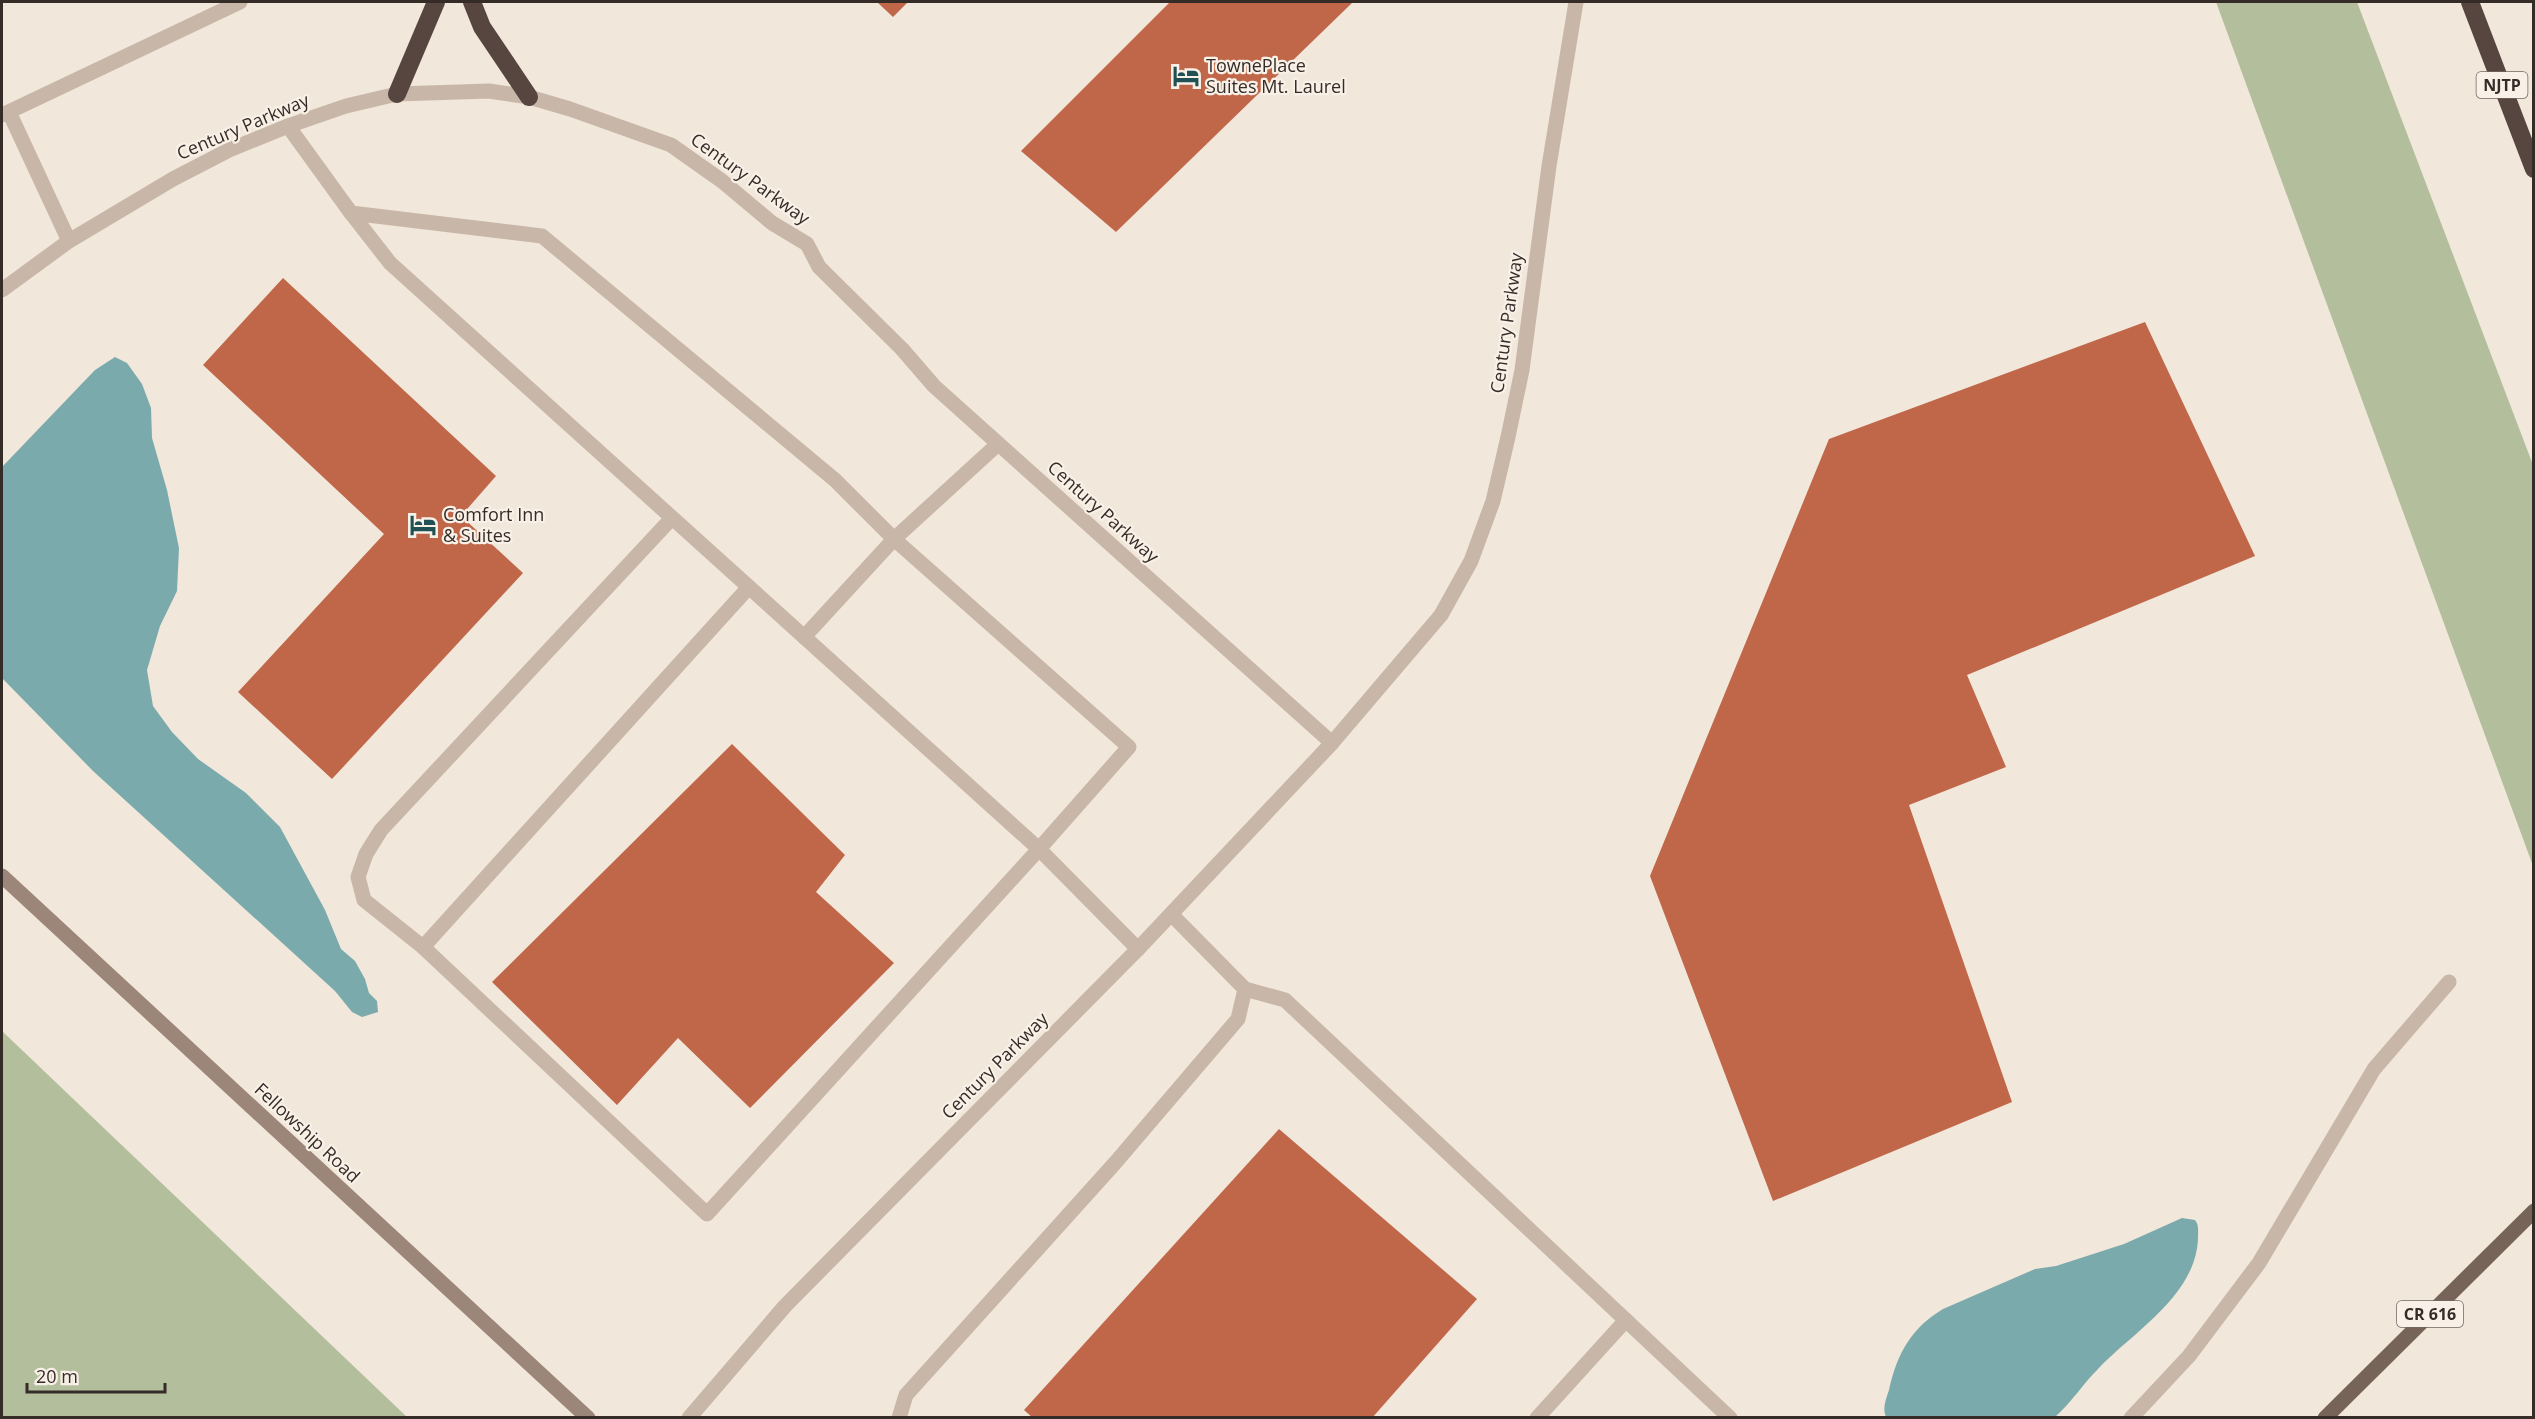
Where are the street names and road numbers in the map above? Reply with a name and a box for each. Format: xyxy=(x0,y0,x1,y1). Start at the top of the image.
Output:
road number: NJTP xyxy=(2476,72,2528,98)
street label: Century Parkway xyxy=(173,87,313,165)
street label: Century Parkway xyxy=(686,127,816,230)
street label: Century Parkway xyxy=(1484,250,1528,395)
street label: Century Parkway xyxy=(1043,455,1165,568)
street label: Century Parkway xyxy=(936,1006,1054,1124)
street label: Fellowship Road xyxy=(250,1077,366,1187)
road number: CR 616 xyxy=(2397,1301,2463,1327)

